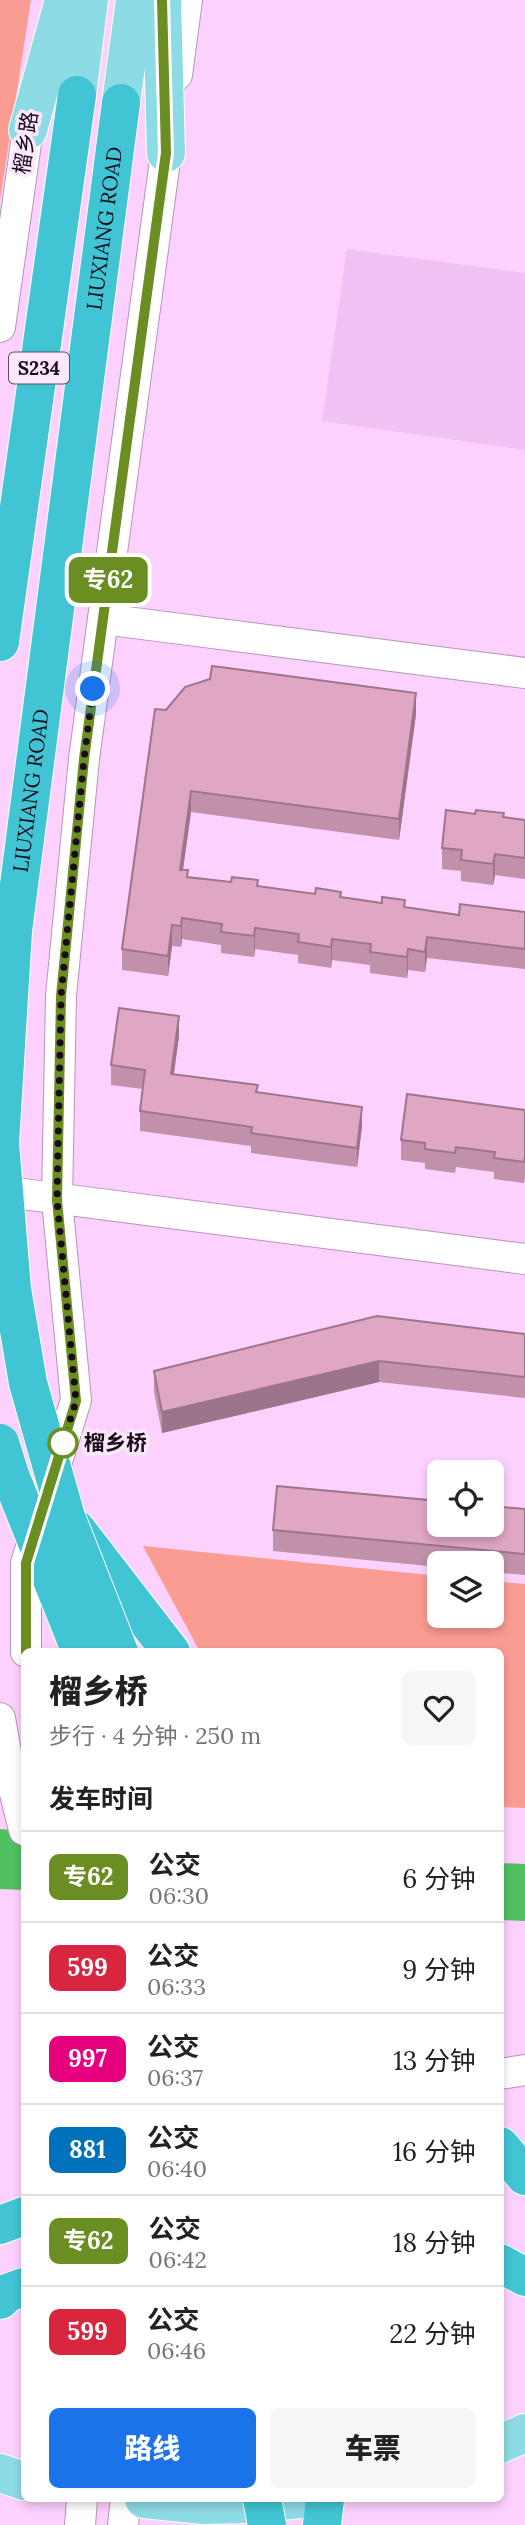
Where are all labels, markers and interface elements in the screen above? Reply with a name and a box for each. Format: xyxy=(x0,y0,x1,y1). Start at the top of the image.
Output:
street label: 榴乡路 xyxy=(8,110,43,176)
street label: LIUXIANG ROAD xyxy=(80,145,128,312)
road number: S234 xyxy=(9,352,69,384)
line badge: 专62 xyxy=(68,557,148,603)
text: 专62 xyxy=(83,564,133,595)
your location xyxy=(75,671,110,706)
street label: LIUXIANG ROAD xyxy=(7,707,55,874)
marker: 榴乡桥 xyxy=(48,1428,78,1458)
place label: 榴乡桥 xyxy=(84,1429,147,1456)
map controls xyxy=(427,1460,504,1628)
button: locate xyxy=(427,1460,504,1537)
button: layers xyxy=(427,1551,504,1628)
text: 榴乡桥 xyxy=(49,1670,148,1712)
button: heart xyxy=(402,1671,476,1745)
text: 步行 · 4 分钟 · 250 m xyxy=(49,1721,261,1750)
text: 发车时间 xyxy=(49,1782,153,1815)
text: 公交 xyxy=(149,1848,201,1881)
text: 专62 xyxy=(63,1861,114,1892)
text: 6 分钟 xyxy=(402,1862,476,1895)
text: 06:30 xyxy=(149,1881,209,1910)
text: 公交 xyxy=(147,1939,199,1972)
text: 599 xyxy=(67,1952,108,1983)
text: 9 分钟 xyxy=(402,1953,476,1986)
text: 06:33 xyxy=(147,1972,206,2001)
text: 公交 xyxy=(147,2030,199,2063)
text: 997 xyxy=(68,2043,107,2074)
text: 13 分钟 xyxy=(393,2044,476,2077)
text: 06:37 xyxy=(147,2063,203,2092)
text: 公交 xyxy=(147,2121,199,2154)
text: 881 xyxy=(69,2134,106,2165)
text: 16 分钟 xyxy=(393,2135,476,2168)
text: 06:40 xyxy=(147,2154,207,2183)
text: 公交 xyxy=(149,2212,201,2245)
text: 专62 xyxy=(63,2225,114,2256)
text: 18 分钟 xyxy=(393,2226,476,2259)
text: 06:42 xyxy=(149,2245,207,2274)
text: 公交 xyxy=(147,2303,199,2336)
text: 599 xyxy=(67,2316,108,2347)
text: 22 分钟 xyxy=(389,2317,476,2350)
text: 06:46 xyxy=(147,2336,206,2365)
button: 路线 xyxy=(49,2408,256,2488)
button: 车票 xyxy=(270,2408,476,2488)

